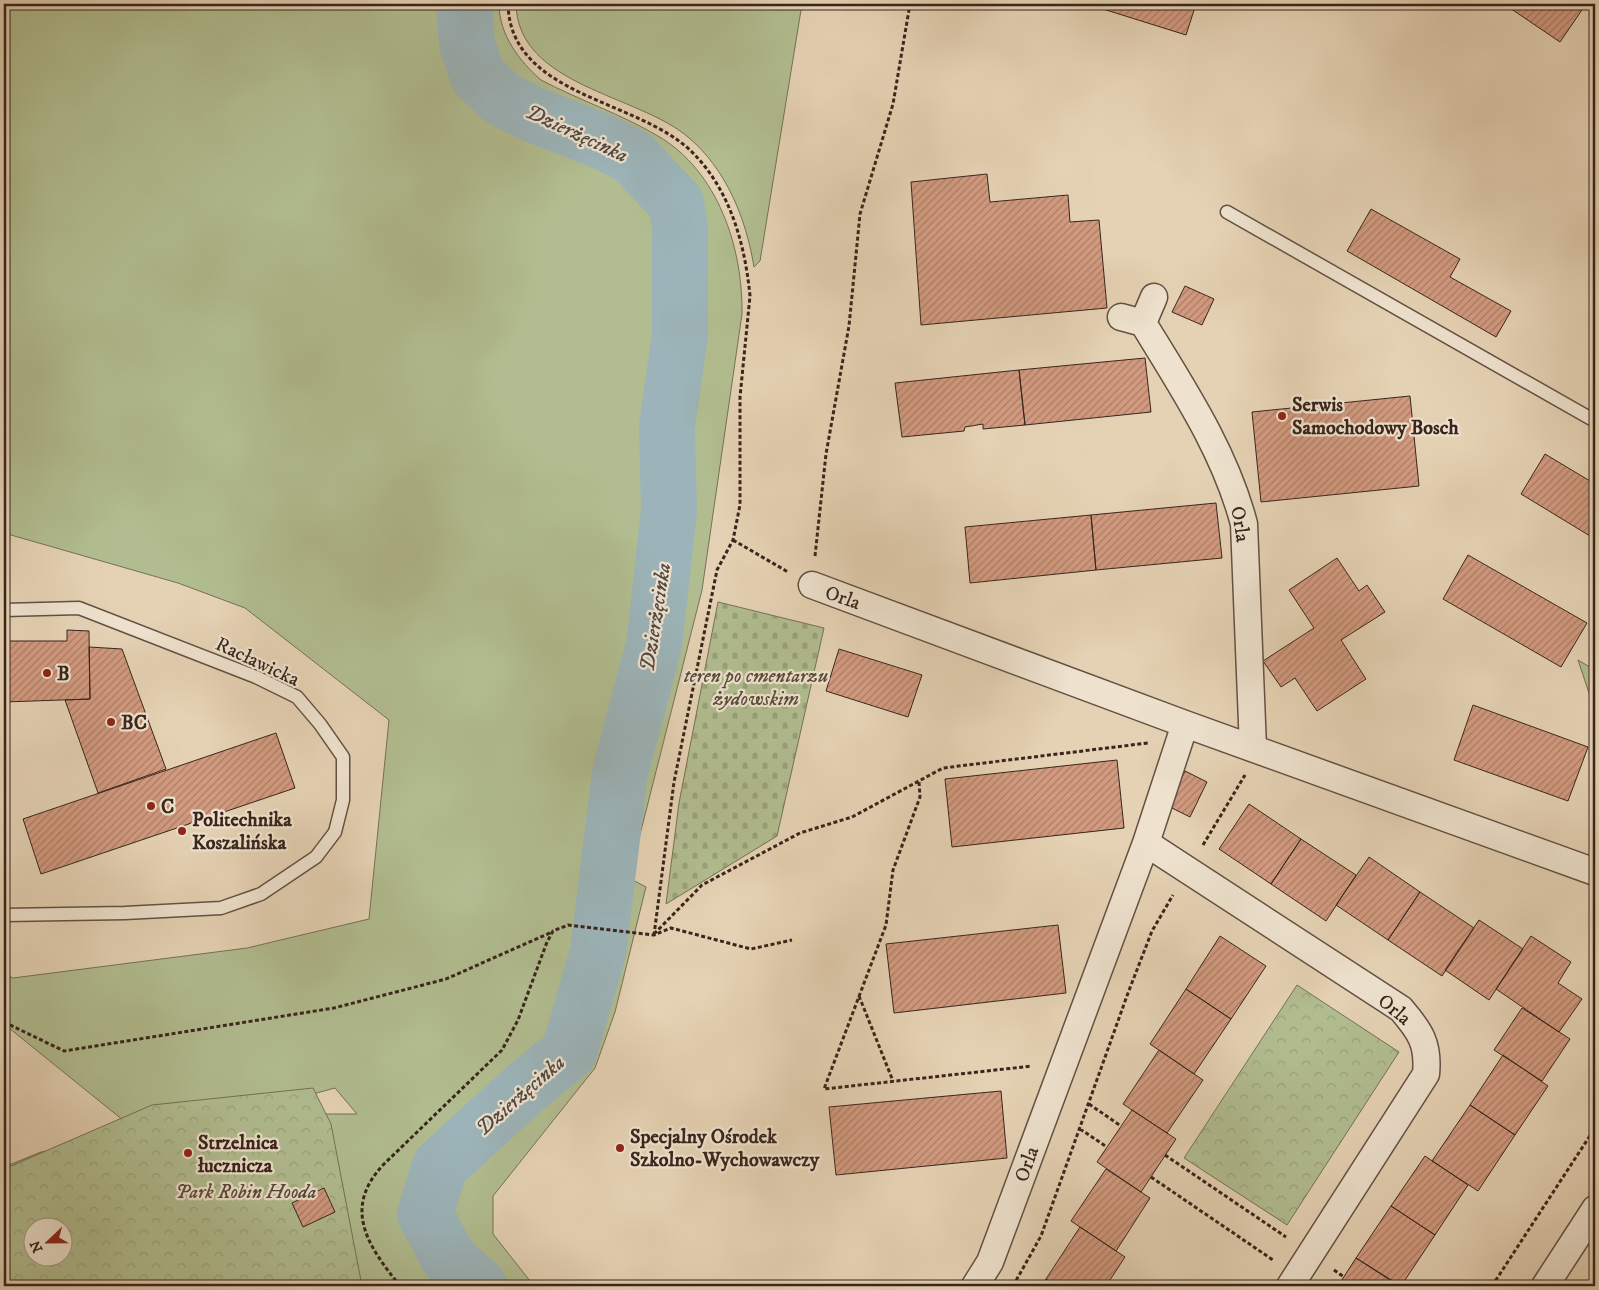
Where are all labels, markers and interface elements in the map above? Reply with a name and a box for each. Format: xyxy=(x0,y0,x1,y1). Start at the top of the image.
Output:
water label: Dzierżęcinka xyxy=(521,99,632,169)
place label: Serwis Samochodowy Bosch xyxy=(1292,393,1459,441)
marker: Serwis Samochodowy Bosch xyxy=(1276,410,1288,422)
street label: Orla xyxy=(1224,504,1255,544)
water label: Dzierżęcinka xyxy=(635,561,677,673)
street label: Orla xyxy=(821,581,864,616)
street label: Racławicka xyxy=(211,632,304,693)
place label: B xyxy=(57,662,70,687)
park label: teren po cmentarzu żydowskim xyxy=(684,664,828,712)
marker: B xyxy=(41,667,53,679)
place label: BC xyxy=(121,711,147,736)
marker: BC xyxy=(105,716,117,728)
place label: C xyxy=(161,795,174,820)
marker: C xyxy=(145,800,157,812)
place label: Politechnika Koszalińska xyxy=(192,808,292,856)
marker: Politechnika Koszalińska xyxy=(176,825,188,837)
street label: Orla xyxy=(1372,989,1416,1032)
water label: Dzierżęcinka xyxy=(471,1050,571,1142)
place label: Specjalny Ośrodek Szkolno-Wychowawczy xyxy=(630,1125,820,1173)
place label: Strzelnica łucznicza xyxy=(197,1131,279,1179)
marker: Specjalny Ośrodek Szkolno-Wychowawczy xyxy=(614,1142,626,1154)
street label: Orla xyxy=(1010,1143,1045,1186)
marker: Strzelnica łucznicza xyxy=(182,1147,194,1159)
park label: Park Robin Hooda xyxy=(175,1180,317,1205)
north arrow xyxy=(22,1218,72,1268)
text: N xyxy=(26,1237,47,1255)

